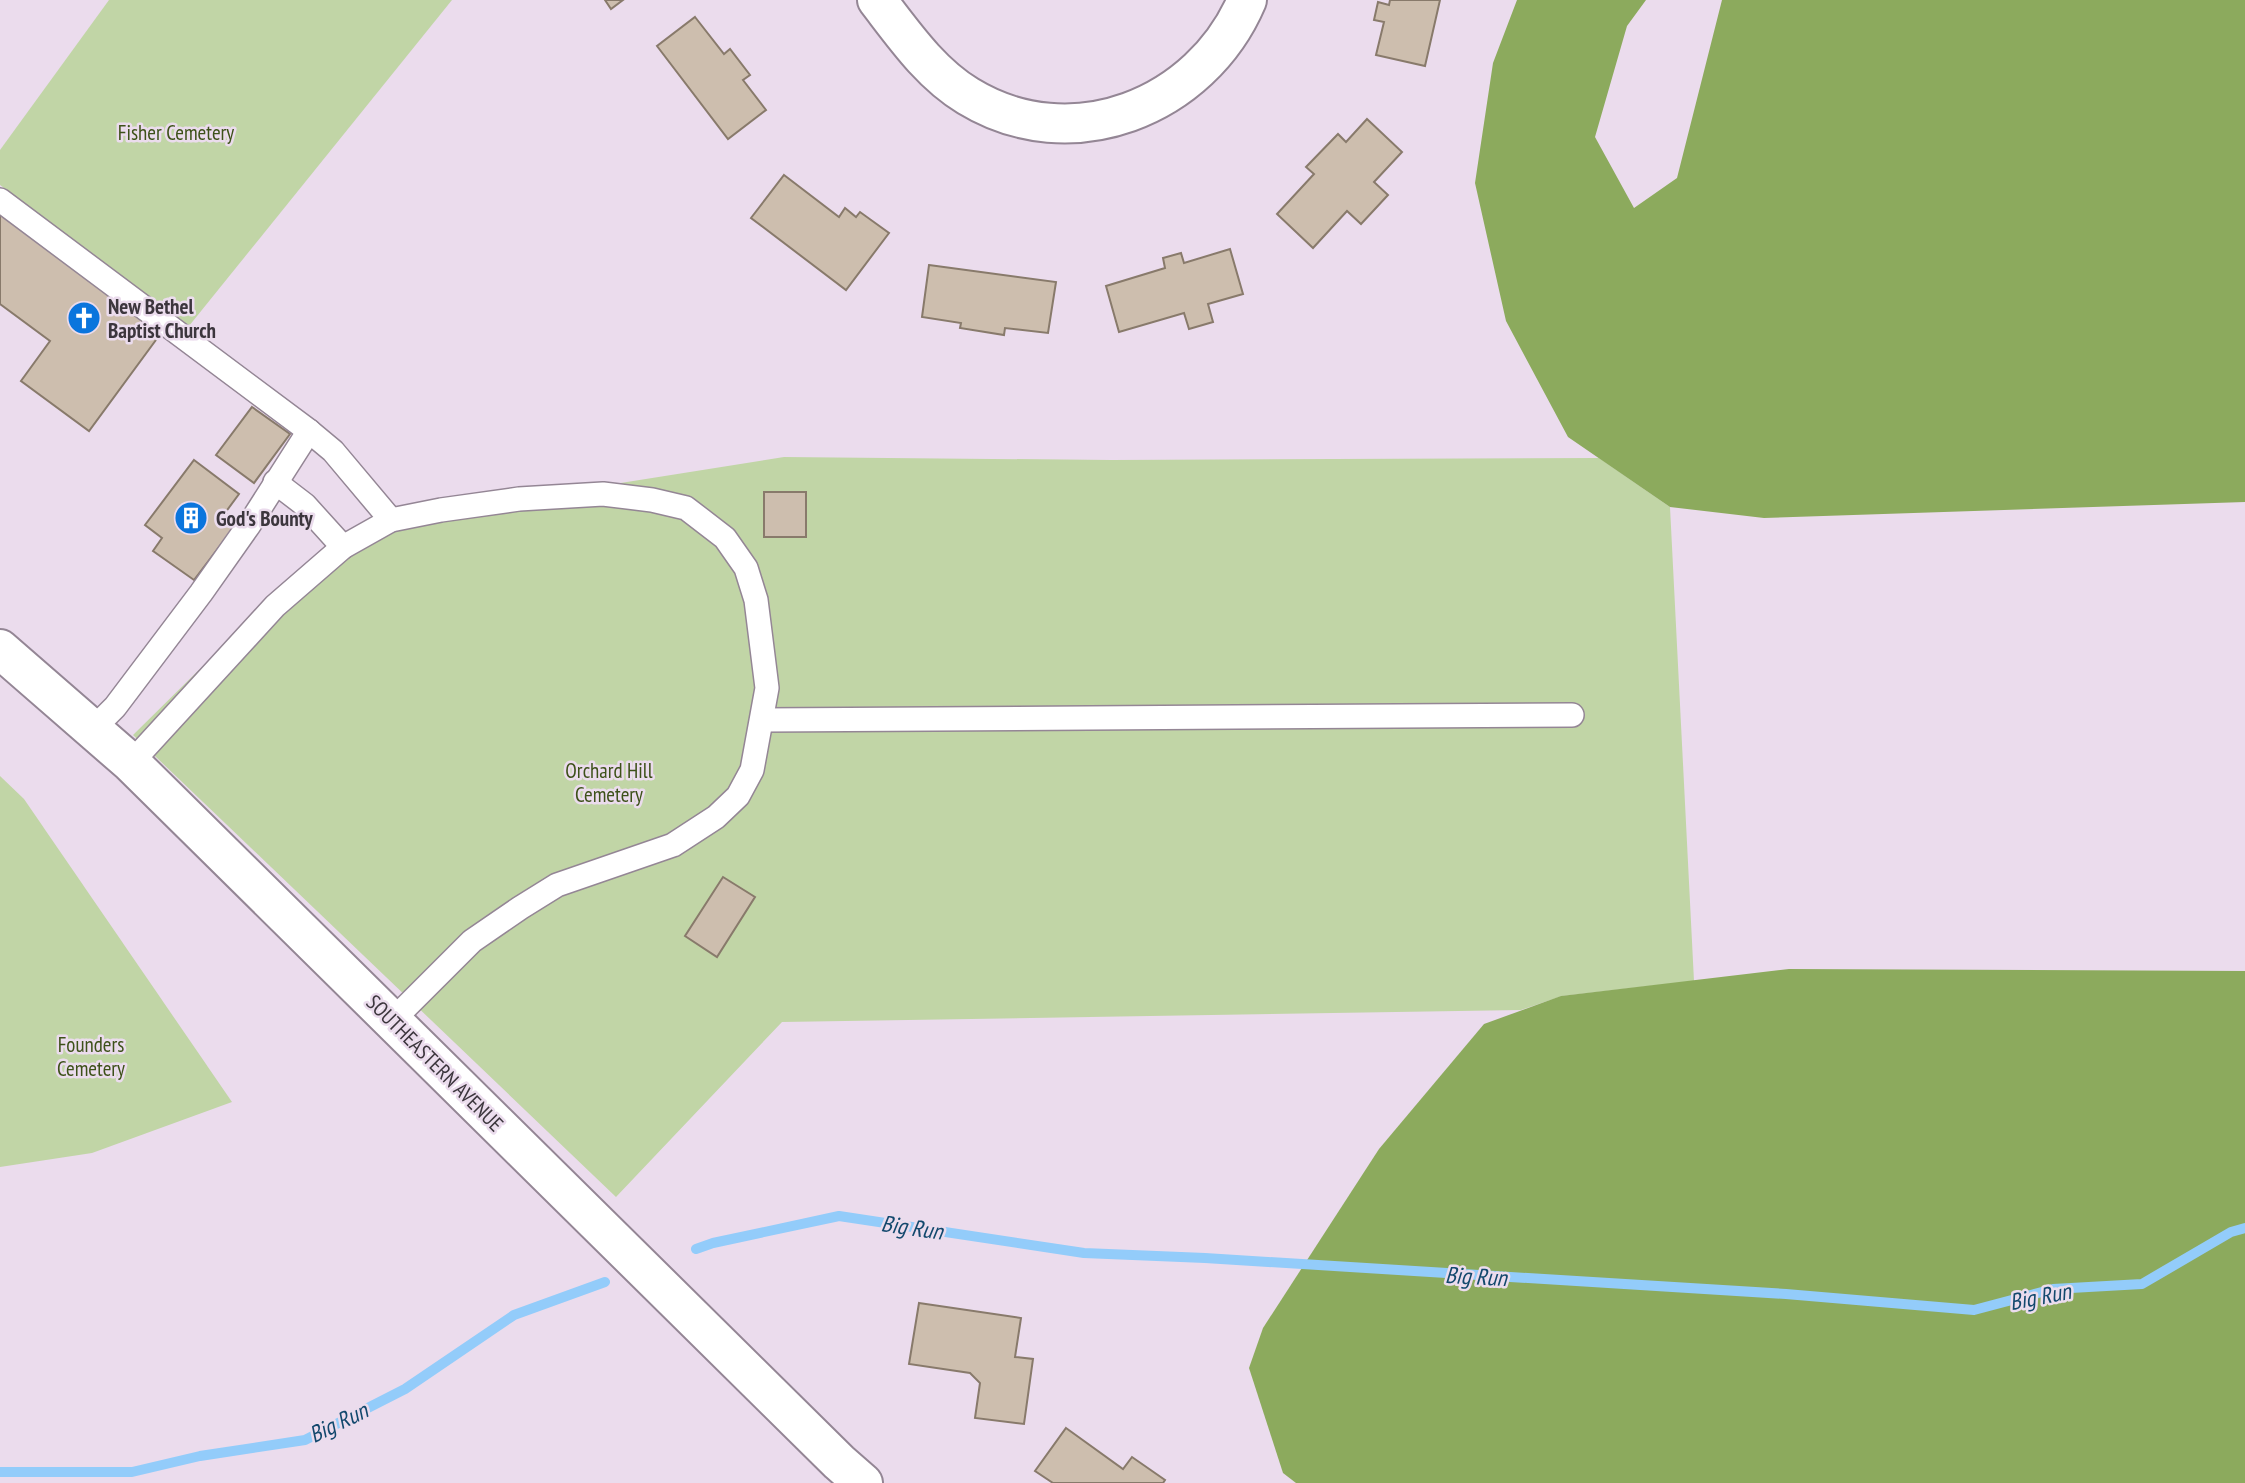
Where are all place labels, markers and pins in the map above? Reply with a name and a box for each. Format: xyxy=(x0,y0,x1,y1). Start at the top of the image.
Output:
place label: New Bethel Baptist Church xyxy=(108,293,216,344)
church icon: New Bethel Baptist Church xyxy=(65,299,103,337)
building icon: God's Bounty xyxy=(172,499,210,537)
place label: God's Bounty xyxy=(216,505,313,532)

